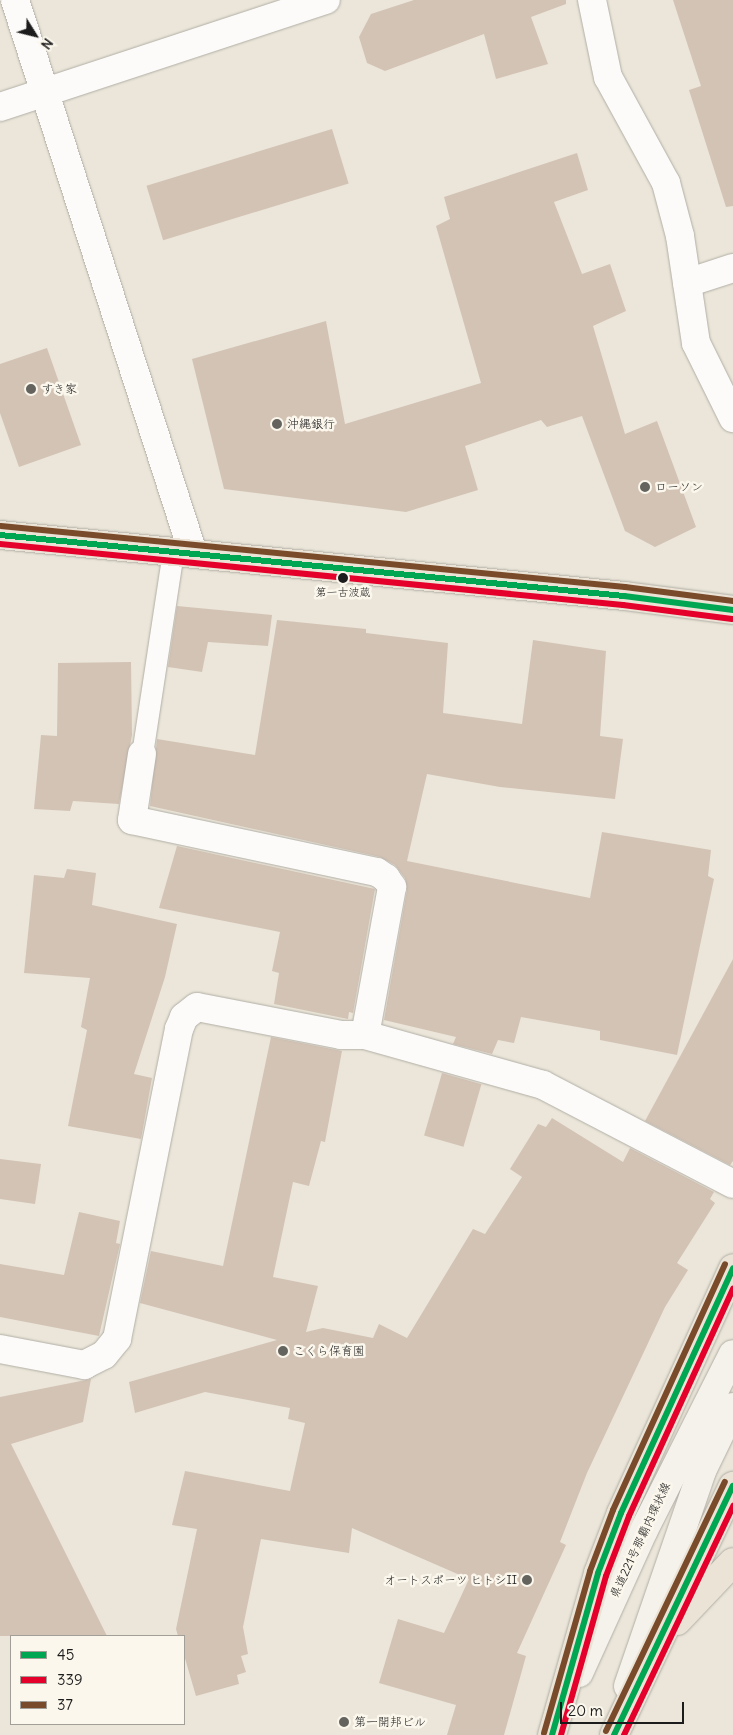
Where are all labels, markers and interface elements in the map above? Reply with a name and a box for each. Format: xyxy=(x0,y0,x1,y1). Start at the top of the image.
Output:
north arrow xyxy=(10,10,60,60)
text: N xyxy=(37,35,57,53)
place label: すき家 xyxy=(41,382,77,396)
marker: すき家 xyxy=(25,383,37,395)
place label: 沖縄銀行 xyxy=(287,417,335,431)
marker: 沖縄銀行 xyxy=(271,418,283,430)
place label: ローソン xyxy=(655,480,703,494)
marker: ローソン xyxy=(639,481,651,493)
marker: 第一古波蔵 xyxy=(338,573,348,583)
place label: 第一古波蔵 xyxy=(316,585,370,599)
place label: こくら保育園 xyxy=(293,1344,365,1358)
marker: こくら保育園 xyxy=(277,1345,289,1357)
street label: 県道221号那覇内環状線 xyxy=(607,1480,673,1600)
place label: オートスポーツ ヒトシII xyxy=(384,1573,517,1587)
marker: オートスポーツ ヒトシII xyxy=(521,1574,533,1586)
legend xyxy=(10,1635,185,1725)
text: 45 xyxy=(57,1645,74,1664)
text: 339 xyxy=(57,1670,83,1689)
scale bar xyxy=(563,1692,687,1724)
text: 37 xyxy=(57,1695,73,1714)
text: 20 m xyxy=(568,1701,603,1720)
place label: 第一開邦ビル xyxy=(354,1715,426,1729)
marker: 第一開邦ビル xyxy=(338,1716,350,1728)

